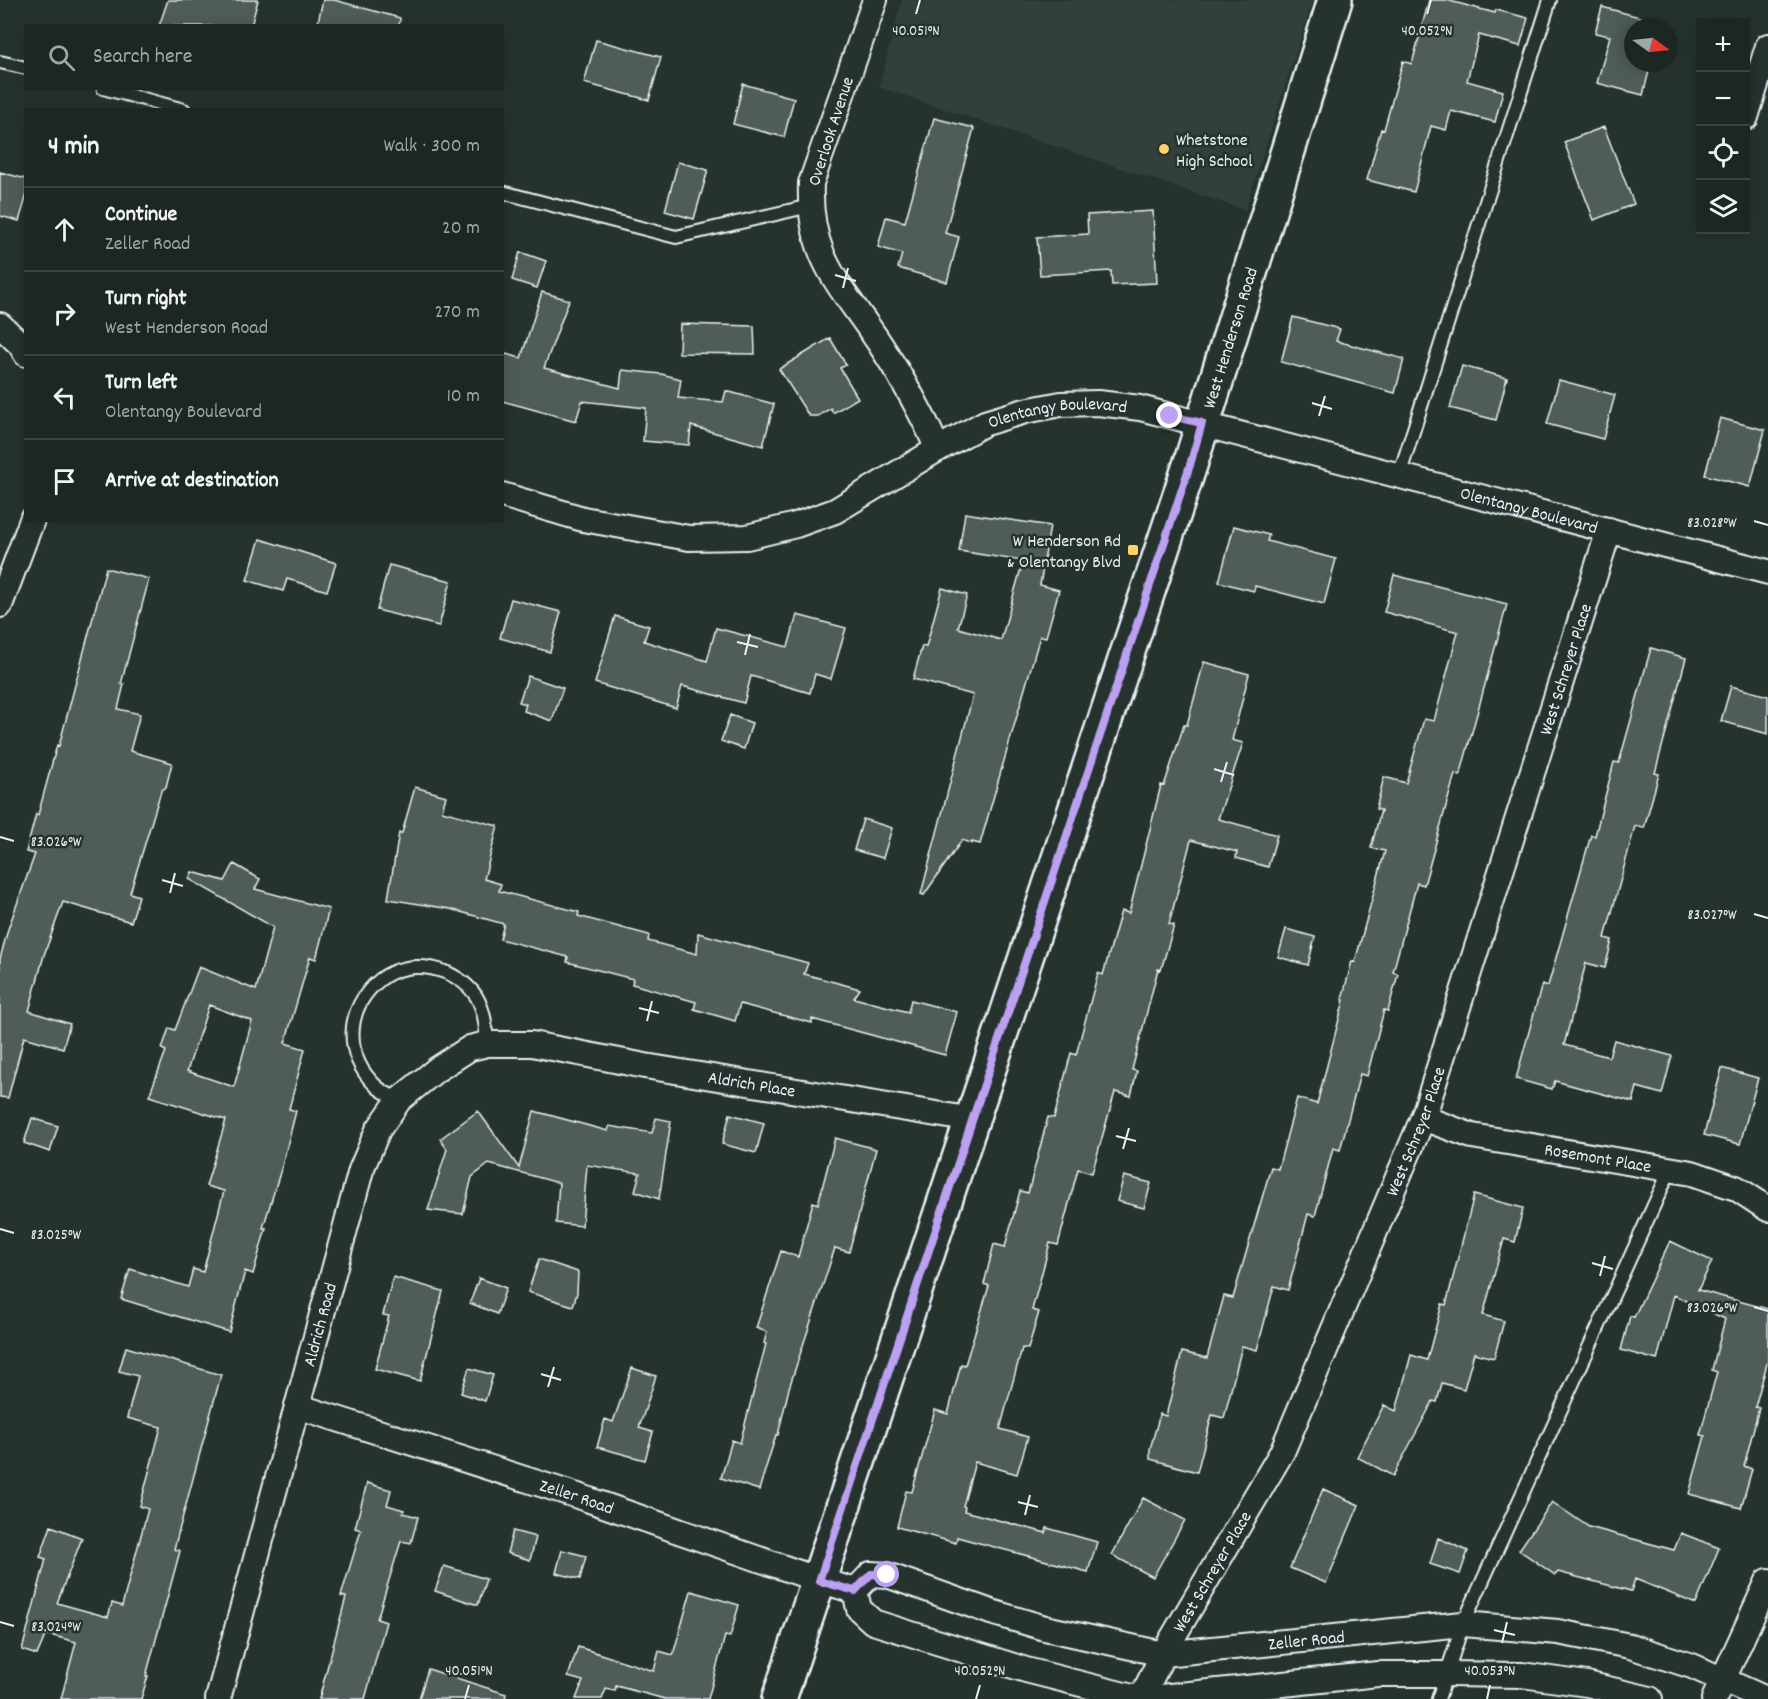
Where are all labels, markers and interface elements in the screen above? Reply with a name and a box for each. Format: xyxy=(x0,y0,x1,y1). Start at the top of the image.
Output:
north arrow xyxy=(1624,18,1678,72)
map controls xyxy=(1696,18,1750,234)
button: + xyxy=(1696,18,1750,72)
text: 40.051°N xyxy=(892,21,940,43)
text: 40.052°N xyxy=(1402,21,1452,43)
search box xyxy=(24,24,504,90)
icon: search xyxy=(45,41,78,74)
text: Search here xyxy=(93,42,192,73)
button: − xyxy=(1696,72,1750,126)
street label: Overlook Avenue xyxy=(803,74,862,190)
button: locate xyxy=(1696,126,1750,180)
text: 4 min xyxy=(48,129,99,166)
place label: Whetstone High School xyxy=(1176,129,1253,175)
text: Walk · 300 m xyxy=(383,133,480,161)
marker: Whetstone High School xyxy=(1157,142,1171,156)
button: layers xyxy=(1696,180,1750,234)
text: Continue xyxy=(105,200,177,231)
icon: ahead xyxy=(48,213,81,246)
text: 20 m xyxy=(442,215,480,243)
text: Zeller Road xyxy=(105,231,190,259)
street label: West Henderson Road xyxy=(1198,265,1266,412)
text: Turn right xyxy=(105,284,187,315)
icon: right xyxy=(48,297,81,330)
text: 270 m xyxy=(434,299,480,327)
text: West Henderson Road xyxy=(105,315,268,343)
text: Turn left xyxy=(105,368,177,399)
icon: left xyxy=(48,381,81,414)
text: 10 m xyxy=(446,383,480,411)
street label: Olentangy Boulevard xyxy=(985,393,1128,436)
text: Olentangy Boulevard xyxy=(105,399,262,427)
route end xyxy=(1156,402,1182,428)
icon: arrive xyxy=(48,465,81,498)
text: Arrive at destination xyxy=(105,466,279,497)
street label: Olentangy Boulevard xyxy=(1457,482,1600,542)
text: 83.028°W xyxy=(1687,513,1737,535)
place label: W Henderson Rd & Olentangy Blvd xyxy=(1007,530,1121,576)
marker: W Henderson Rd & Olentangy Blvd xyxy=(1126,543,1140,557)
street label: West Schreyer Place xyxy=(1535,601,1600,739)
text: 83.026°W xyxy=(31,832,82,854)
text: 83.027°W xyxy=(1687,905,1737,927)
street label: West Schreyer Place xyxy=(1381,1064,1453,1201)
street label: Aldrich Place xyxy=(706,1067,797,1106)
street label: Rosemont Place xyxy=(1542,1138,1653,1181)
text: 83.025°W xyxy=(31,1225,82,1247)
street label: Aldrich Road xyxy=(298,1280,345,1370)
text: 83.026°W xyxy=(1687,1298,1738,1320)
street label: Zeller Road xyxy=(536,1474,617,1522)
street label: West Schreyer Place xyxy=(1168,1507,1259,1638)
route start xyxy=(873,1561,899,1587)
text: 83.024°W xyxy=(31,1617,81,1639)
street label: Zeller Road xyxy=(1267,1626,1346,1658)
text: 40.051°N xyxy=(445,1661,493,1683)
text: 40.052°N xyxy=(955,1661,1005,1683)
text: 40.053°N xyxy=(1465,1661,1515,1683)

